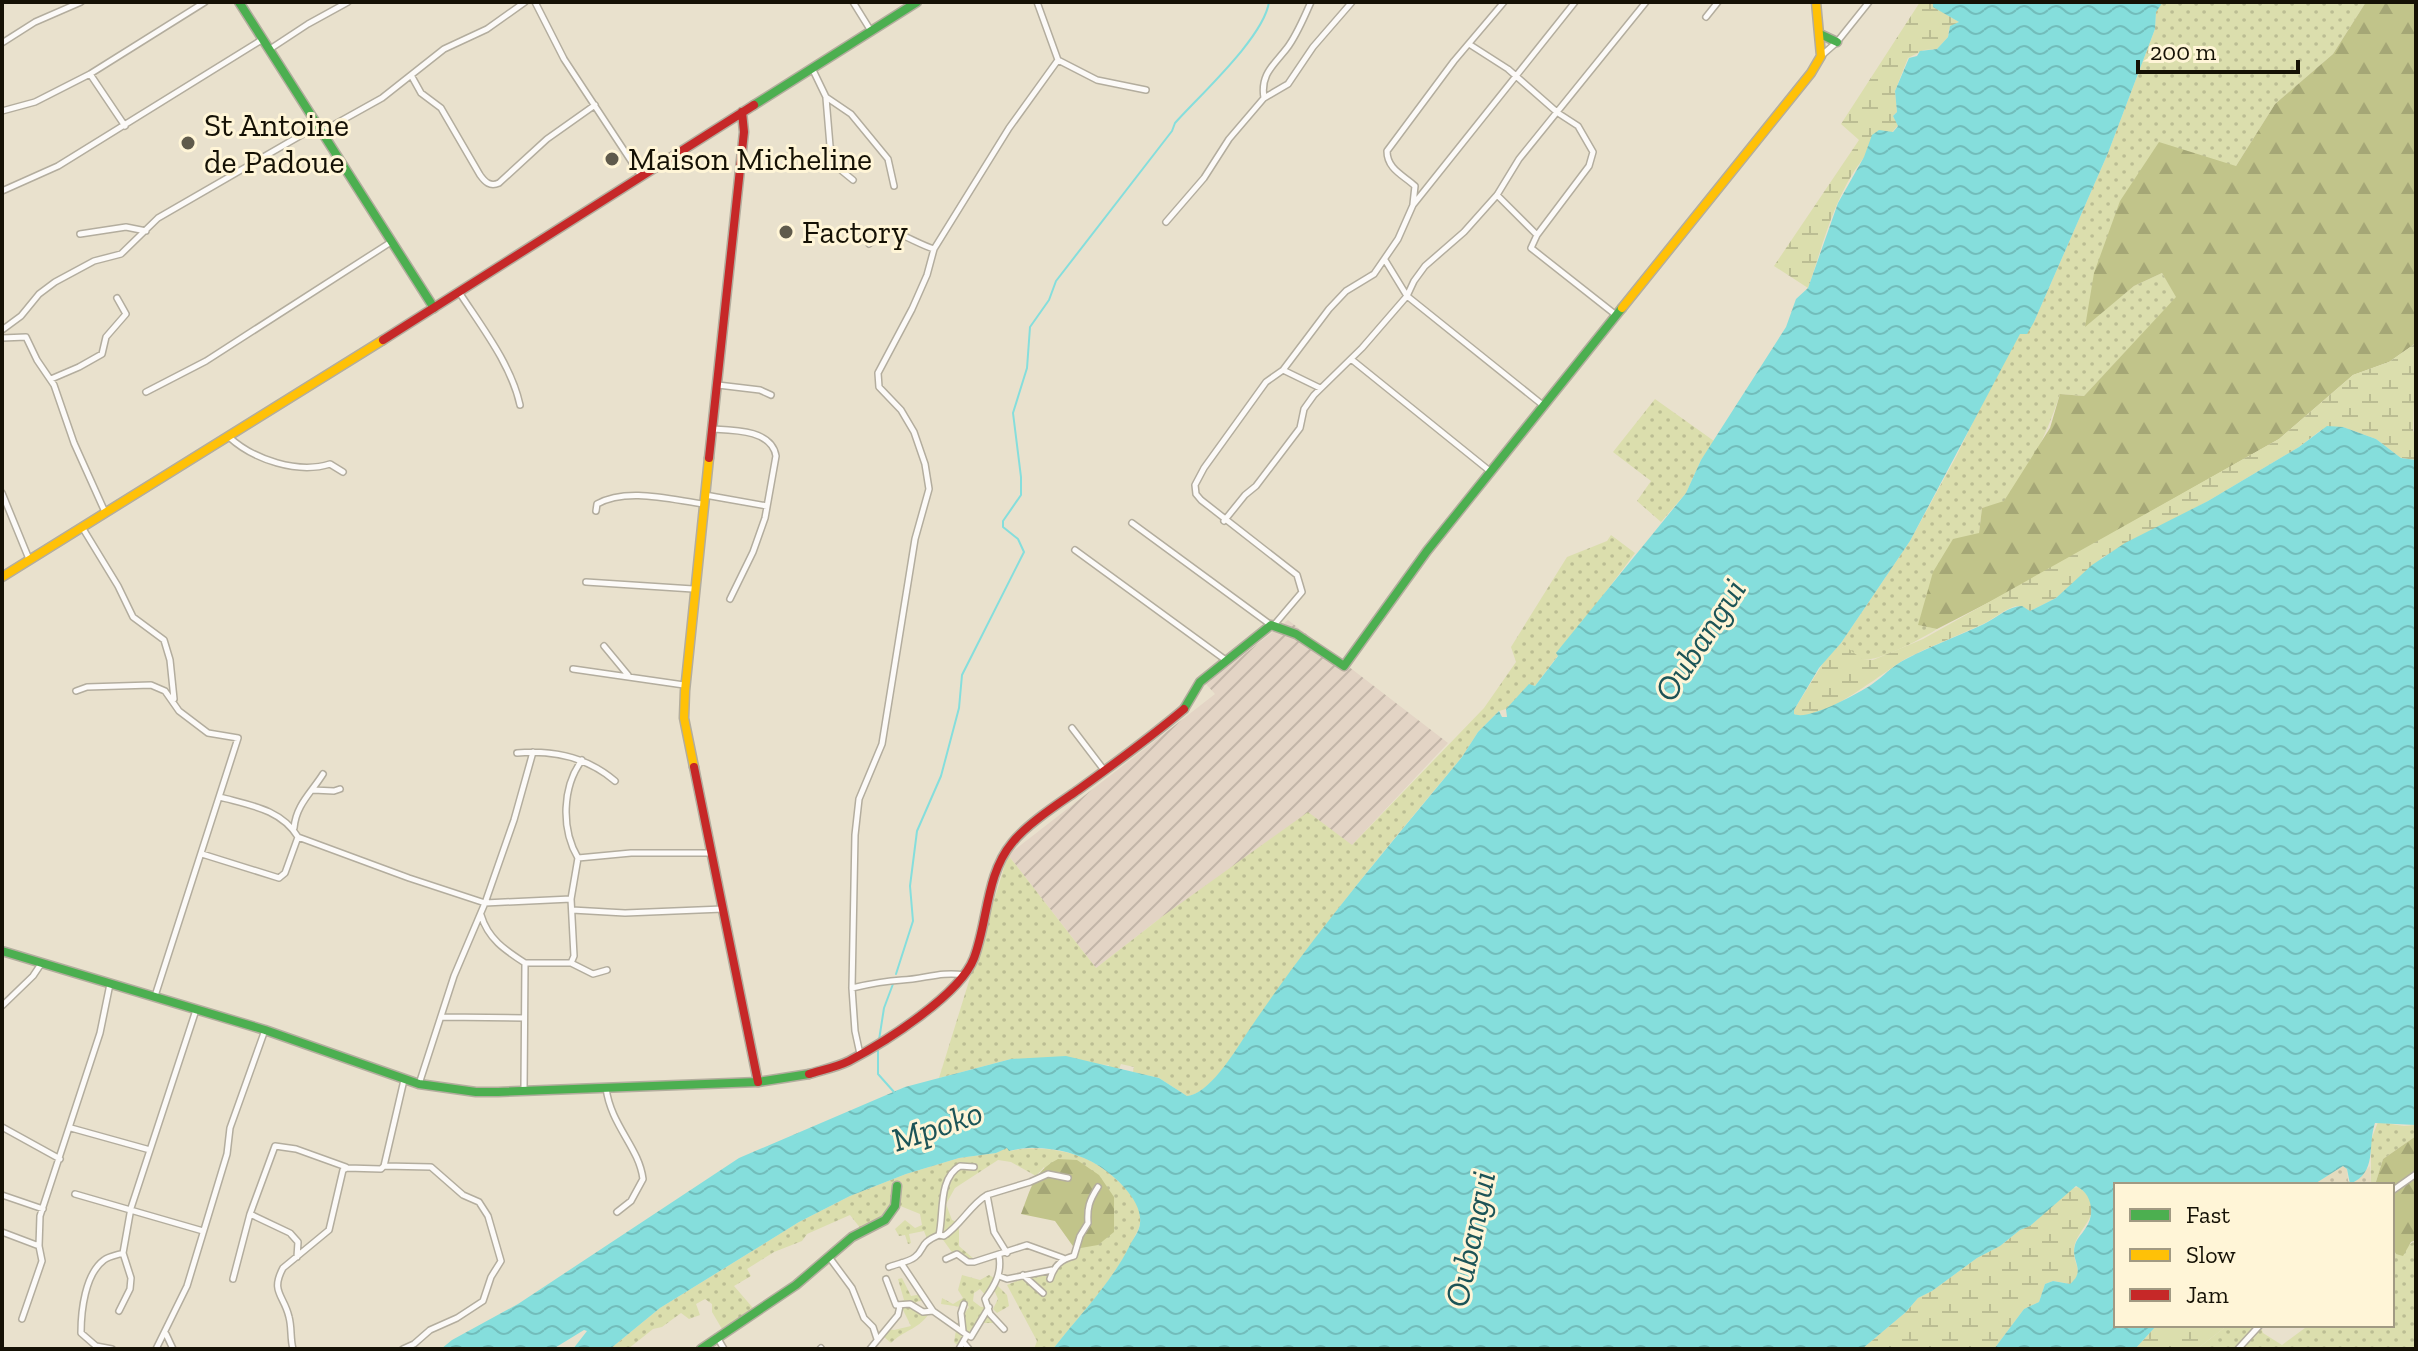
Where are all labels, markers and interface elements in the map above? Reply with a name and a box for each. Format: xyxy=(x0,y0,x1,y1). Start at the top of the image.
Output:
scale bar xyxy=(2138,24,2298,74)
text: 200 m xyxy=(2150,37,2216,66)
place label: St Antoine de Padoue xyxy=(204,106,349,181)
marker: St Antoine de Padoue xyxy=(179,134,197,152)
place label: Maison Micheline xyxy=(628,140,872,178)
marker: Maison Micheline xyxy=(603,150,621,168)
place label: Factory xyxy=(802,213,908,251)
marker: Factory xyxy=(777,223,795,241)
water label: Oubangui xyxy=(1645,571,1755,709)
water label: Mpoko xyxy=(886,1091,988,1161)
water label: Oubangui xyxy=(1436,1167,1504,1311)
legend xyxy=(2114,1183,2394,1327)
text: Fast xyxy=(2186,1200,2230,1229)
text: Slow xyxy=(2186,1240,2236,1269)
text: Jam xyxy=(2186,1280,2229,1309)

